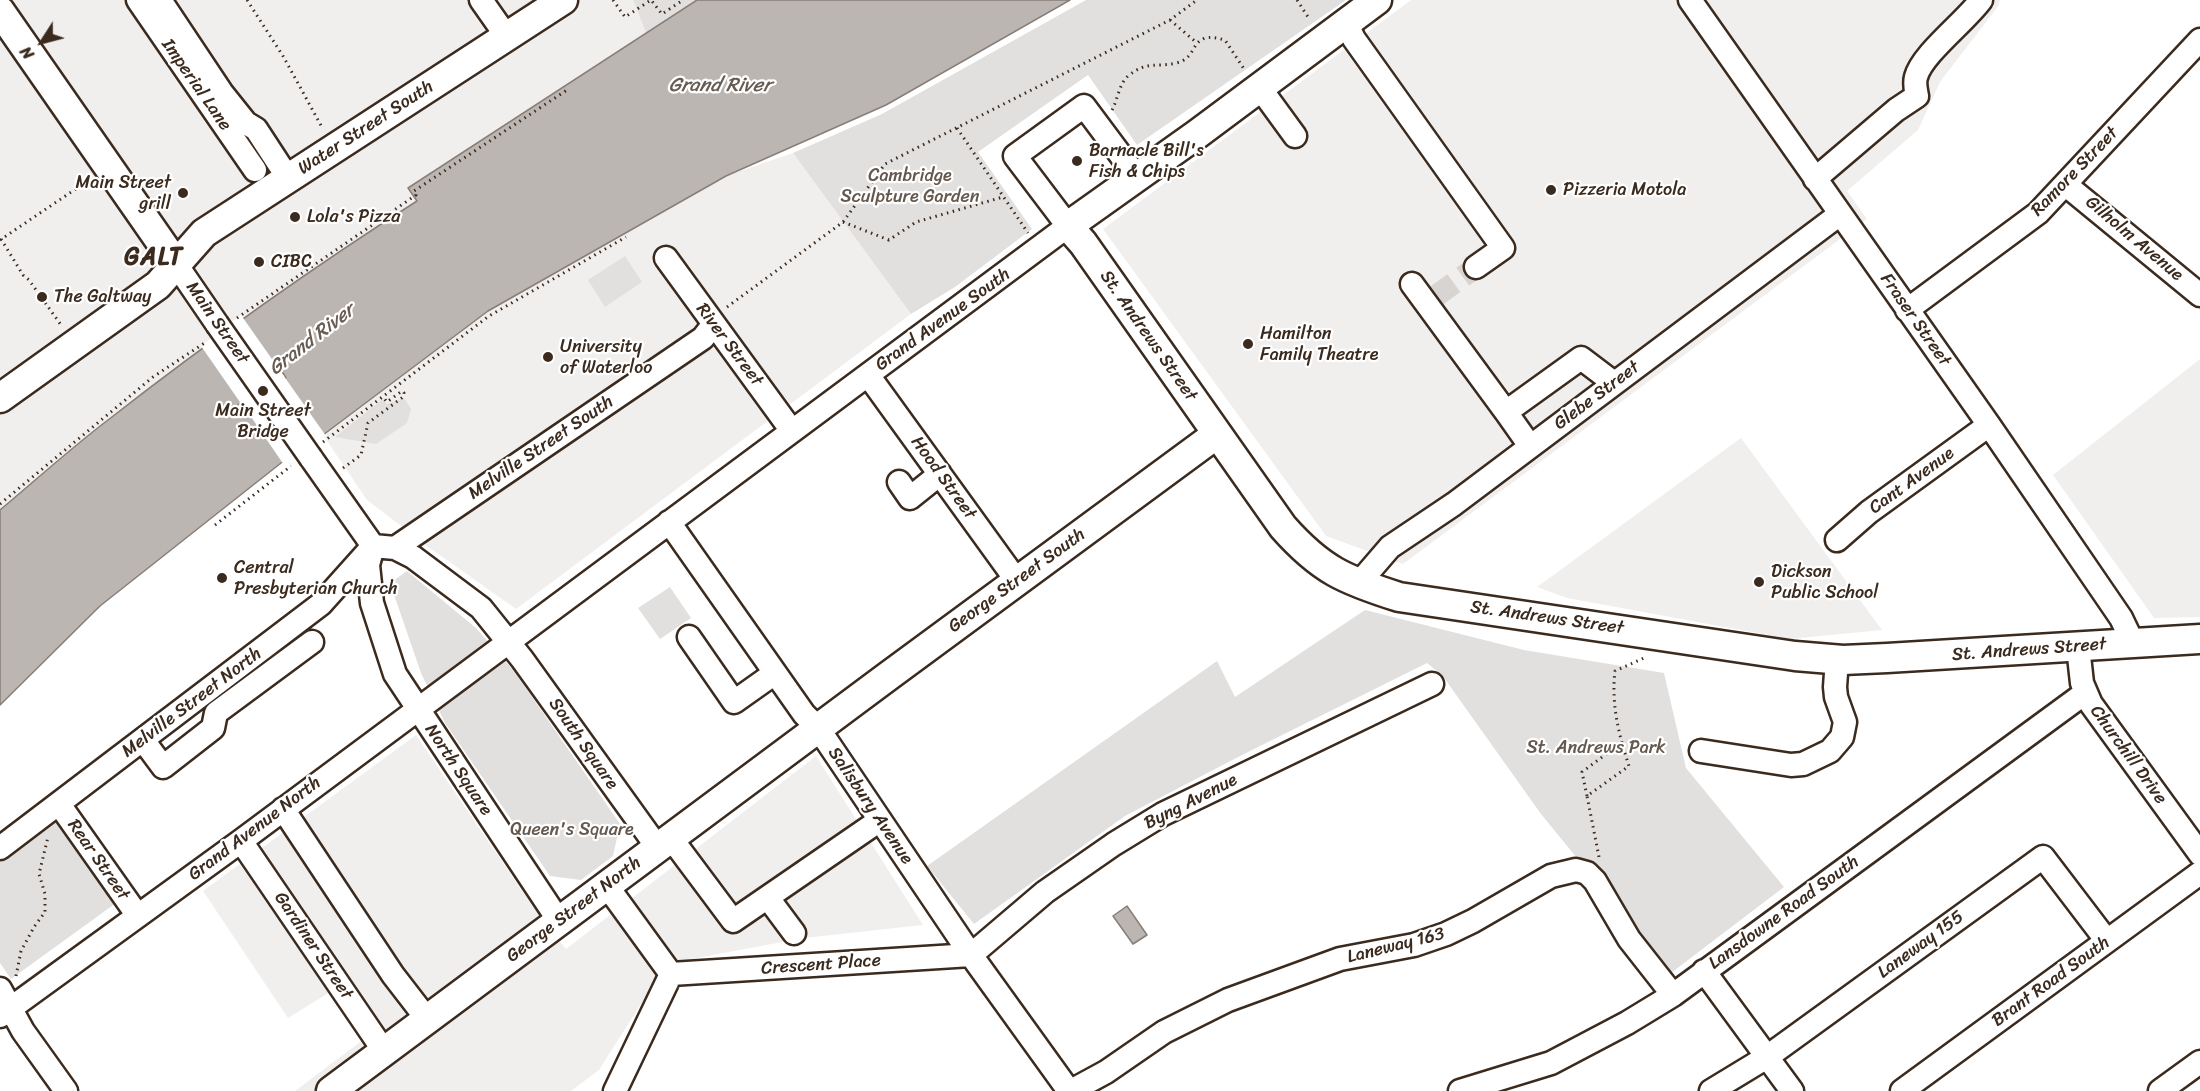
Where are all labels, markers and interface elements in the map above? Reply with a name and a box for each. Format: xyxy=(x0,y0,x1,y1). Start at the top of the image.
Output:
north arrow xyxy=(12,12,72,72)
street label: Imperial Lane xyxy=(156,35,236,135)
text: N xyxy=(12,40,42,66)
water label: Grand River xyxy=(669,74,771,98)
street label: Water Street South xyxy=(295,76,437,180)
street label: Ramore Street xyxy=(2027,123,2123,221)
place label: Barnacle Bill's Fish & Chips xyxy=(1089,140,1204,182)
marker: Barnacle Bill's Fish & Chips xyxy=(1070,154,1084,168)
park label: Cambridge Sculpture Garden xyxy=(841,165,979,207)
place label: Main Street grill xyxy=(76,172,171,214)
place label: Pizzeria Motola xyxy=(1563,179,1686,201)
marker: Pizzeria Motola xyxy=(1544,183,1558,197)
marker: Main Street grill xyxy=(176,186,190,200)
street label: Gilholm Avenue xyxy=(2081,192,2187,286)
place label: Lola's Pizza xyxy=(307,206,400,228)
marker: Lola's Pizza xyxy=(288,210,302,224)
district label: GALT xyxy=(124,244,184,272)
place label: CIBC xyxy=(271,251,312,273)
marker: CIBC xyxy=(252,255,266,269)
street label: Grand Avenue South xyxy=(872,264,1014,376)
street label: St. Andrews Street xyxy=(1095,266,1201,406)
street label: Fraser Street xyxy=(1875,270,1955,370)
street label: Main Street xyxy=(181,278,253,368)
place label: The Galtway xyxy=(54,286,151,308)
marker: The Galtway xyxy=(35,290,49,304)
water label: Grand River xyxy=(264,299,360,381)
street label: River Street xyxy=(691,299,767,391)
place label: Hamilton Family Theatre xyxy=(1260,323,1378,366)
place label: University of Waterloo xyxy=(560,336,652,378)
marker: Hamilton Family Theatre xyxy=(1241,337,1255,351)
marker: University of Waterloo xyxy=(541,350,555,364)
street label: Glebe Street xyxy=(1550,357,1644,435)
marker: Main Street Bridge xyxy=(256,384,270,398)
street label: Melville Street South xyxy=(464,391,618,505)
place label: Main Street Bridge xyxy=(215,400,311,442)
street label: Hood Street xyxy=(906,432,980,524)
street label: Cant Avenue xyxy=(1865,443,1959,519)
street label: George Street South xyxy=(944,524,1090,638)
place label: Central Presbyterian Church xyxy=(234,557,398,600)
place label: Dickson Public School xyxy=(1771,561,1878,604)
marker: Central Presbyterian Church xyxy=(215,571,229,585)
marker: Dickson Public School xyxy=(1752,575,1766,589)
street label: St. Andrews Street xyxy=(1469,597,1625,639)
street label: St. Andrews Street xyxy=(1951,634,2107,666)
street label: Melville Street North xyxy=(118,643,266,763)
street label: South Square xyxy=(544,694,622,794)
street label: Churchill Drive xyxy=(2085,701,2171,809)
street label: North Square xyxy=(419,720,497,820)
park label: St. Andrews Park xyxy=(1526,737,1666,759)
street label: Salisbury Avenue xyxy=(823,743,917,869)
street label: Byng Avenue xyxy=(1141,769,1241,835)
street label: Grand Avenue North xyxy=(185,772,325,886)
street label: Rear Street xyxy=(62,815,134,905)
park label: Queen's Square xyxy=(510,819,634,841)
street label: Lansdowne Road South xyxy=(1705,851,1863,975)
street label: George Street North xyxy=(503,852,645,968)
street label: Gardiner Street xyxy=(269,888,357,1004)
street label: Laneway 155 xyxy=(1874,906,1968,984)
street label: Laneway 163 xyxy=(1345,923,1447,969)
street label: Brant Road South xyxy=(1988,932,2114,1032)
street label: Crescent Place xyxy=(760,950,882,980)

